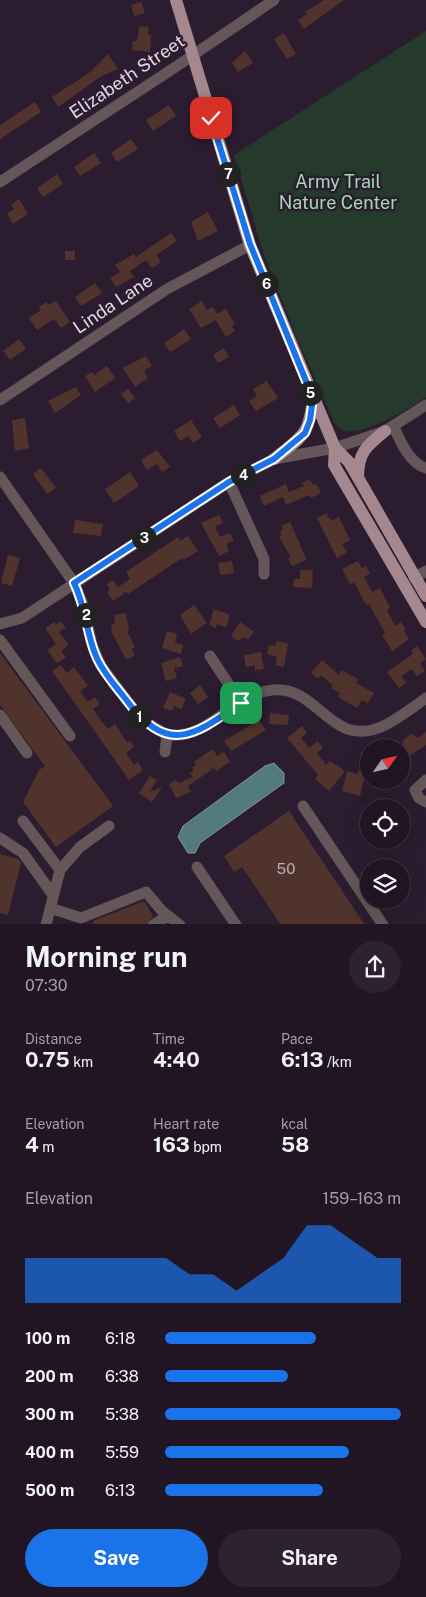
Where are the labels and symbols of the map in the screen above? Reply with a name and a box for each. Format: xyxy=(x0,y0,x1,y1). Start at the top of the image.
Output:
street label: Elizabeth Street xyxy=(65,30,188,123)
pin xyxy=(190,97,232,139)
pin: 7 xyxy=(216,162,240,186)
park label: Army Trail Nature Center xyxy=(279,171,397,213)
street label: Linda Lane xyxy=(69,269,156,338)
pin: 6 xyxy=(254,272,278,296)
pin: 5 xyxy=(298,380,322,406)
pin: 4 xyxy=(230,462,256,488)
pin: 3 xyxy=(132,526,156,550)
pin: 2 xyxy=(74,602,98,628)
pin xyxy=(220,682,262,724)
pin: 1 xyxy=(126,704,152,730)
north arrow xyxy=(360,739,410,789)
house number: 50 xyxy=(277,860,295,877)

